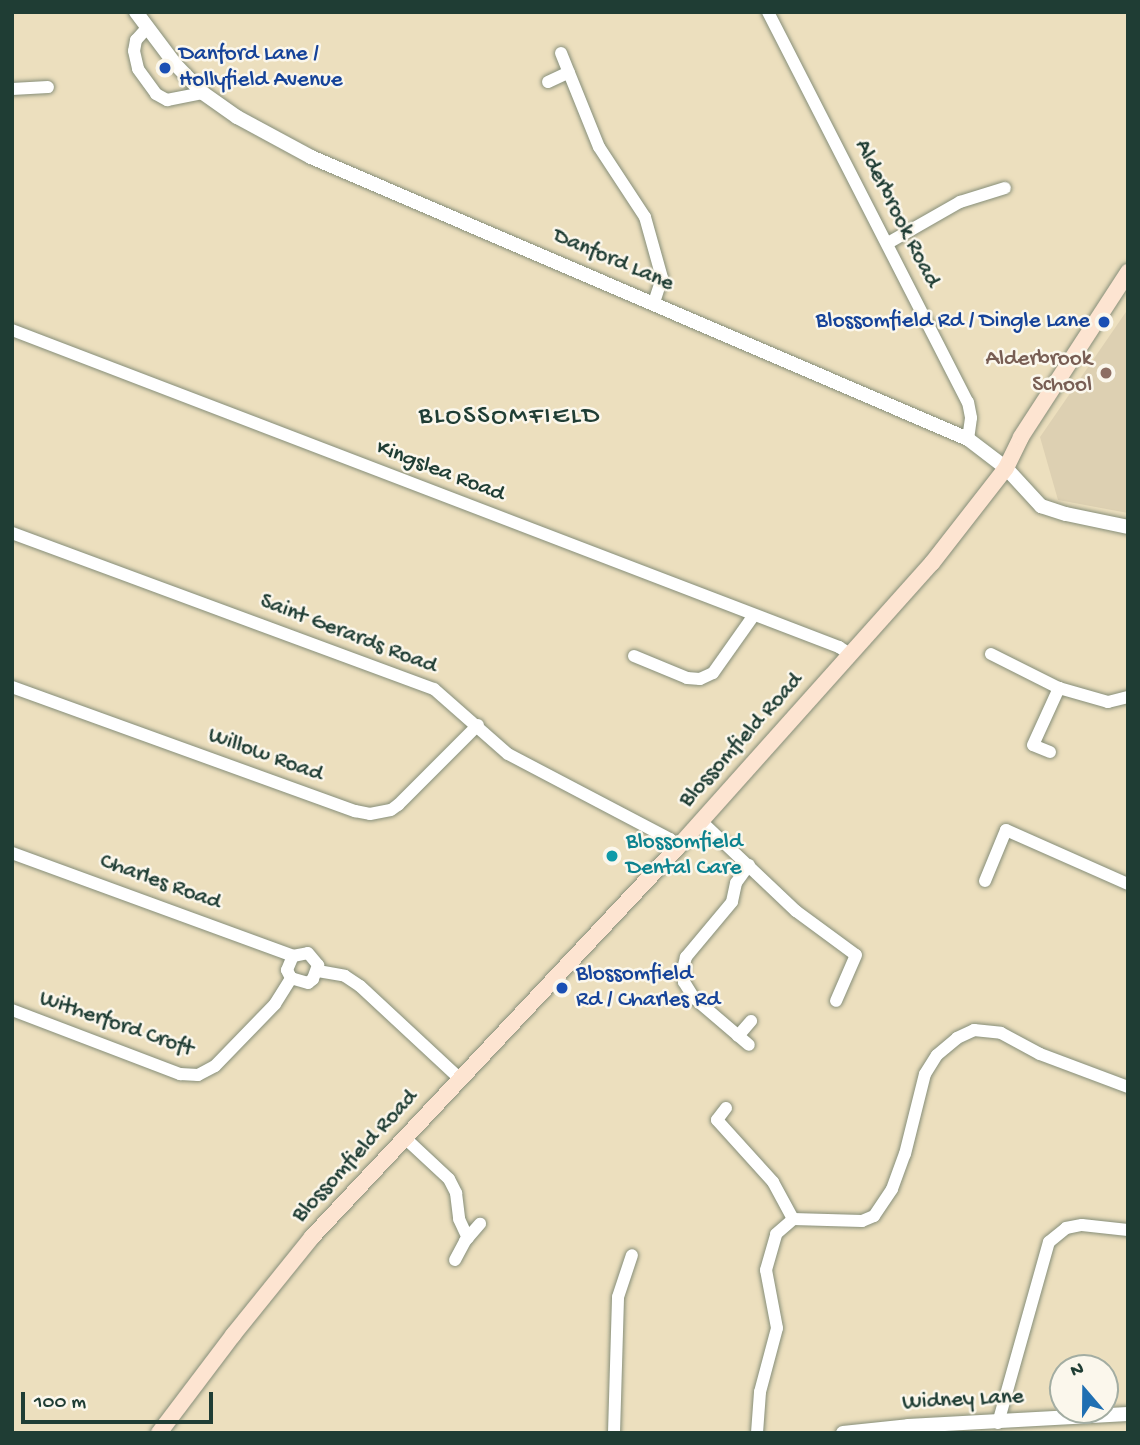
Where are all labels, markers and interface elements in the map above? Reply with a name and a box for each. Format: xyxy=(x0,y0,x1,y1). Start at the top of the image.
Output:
place label: Danford Lane / Hollyfield Avenue xyxy=(179,41,343,95)
marker: Danford Lane / Hollyfield Avenue xyxy=(157,60,173,76)
street label: Alderbrook Road xyxy=(847,135,945,293)
street label: Danford Lane xyxy=(548,223,678,299)
place label: Blossomfield Rd / Dingle Lane xyxy=(816,308,1090,336)
marker: Blossomfield Rd / Dingle Lane xyxy=(1096,314,1112,330)
place label: Alderbrook School xyxy=(985,346,1092,400)
marker: Alderbrook School xyxy=(1098,365,1114,381)
district label: BLOSSOMFIELD xyxy=(420,402,600,434)
street label: Kingslea Road xyxy=(372,435,508,509)
street label: Saint Gerards Road xyxy=(256,589,440,681)
street label: Blossomfield Road xyxy=(674,668,810,814)
street label: Willow Road xyxy=(204,722,326,790)
place label: Blossomfield Dental Care xyxy=(626,829,742,883)
street label: Charles Road xyxy=(96,848,224,918)
marker: Blossomfield Dental Care xyxy=(604,848,620,864)
place label: Blossomfield Rd / Charles Rd xyxy=(576,961,720,1015)
marker: Blossomfield Rd / Charles Rd xyxy=(554,980,570,996)
street label: Witherford Croft xyxy=(35,986,197,1064)
street label: Blossomfield Road xyxy=(287,1085,425,1229)
north arrow xyxy=(1049,1354,1119,1424)
text: N xyxy=(1068,1358,1087,1384)
scale bar xyxy=(24,1378,217,1422)
street label: Widney Lane xyxy=(902,1384,1024,1418)
text: 100 m xyxy=(34,1391,86,1416)

